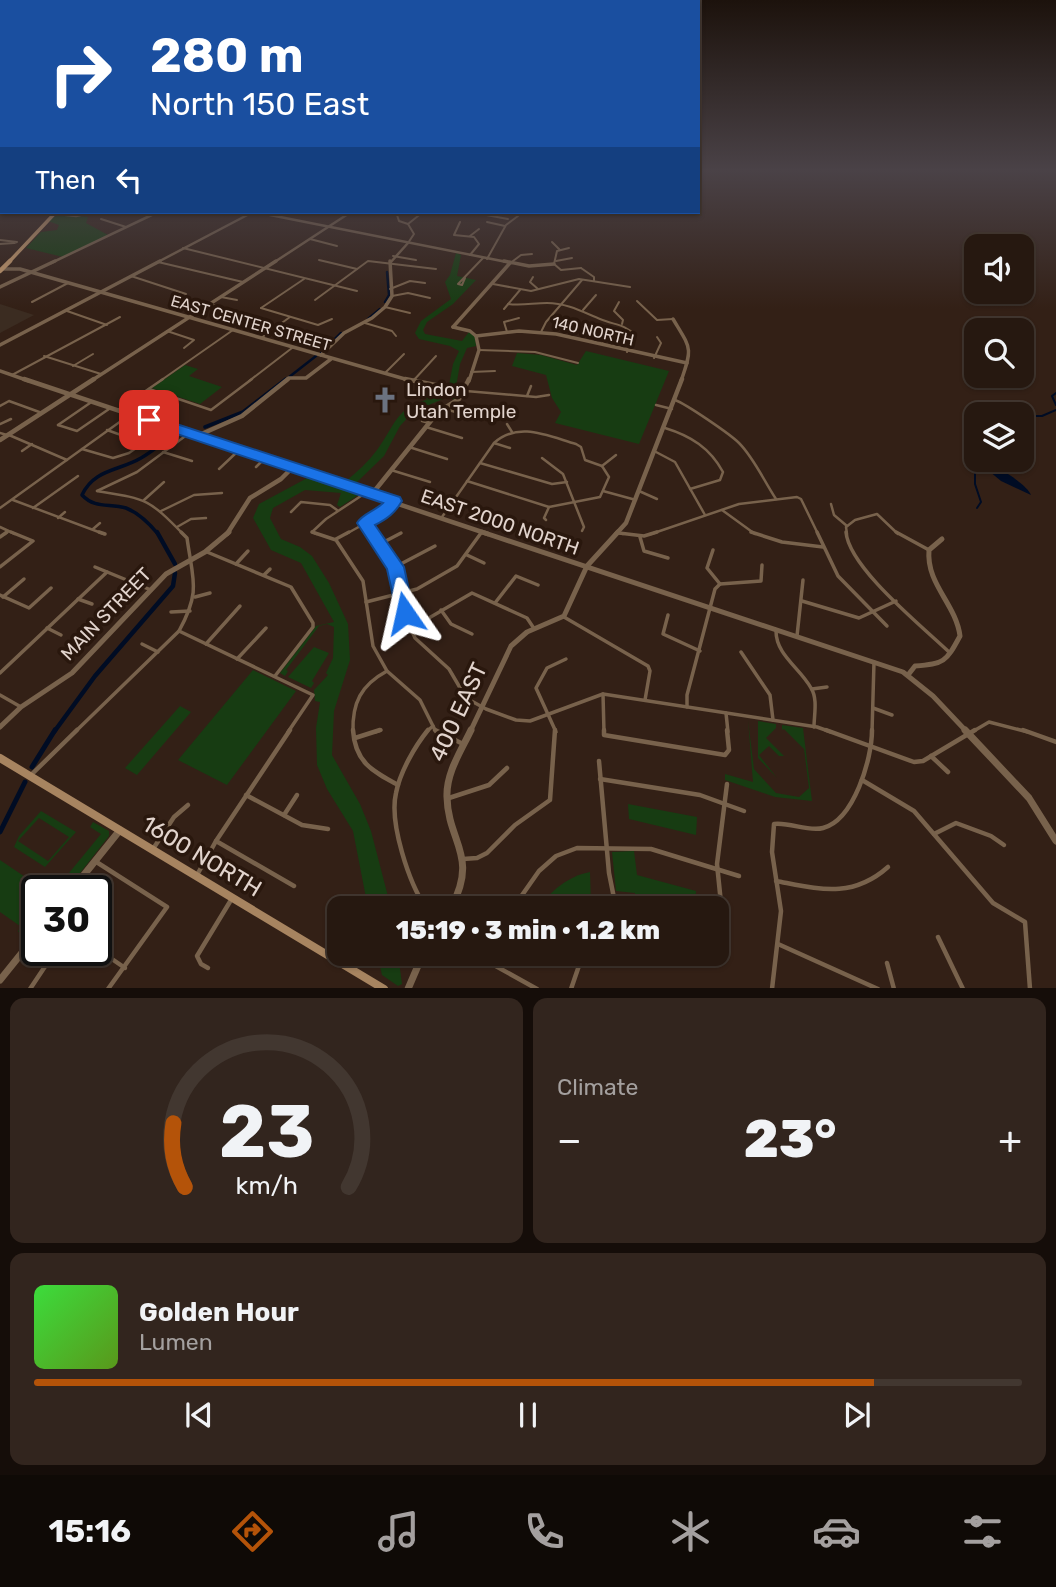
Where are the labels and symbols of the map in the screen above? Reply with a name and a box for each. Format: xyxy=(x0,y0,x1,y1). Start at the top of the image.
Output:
street label: EAST CENTER STREET xyxy=(169,291,333,355)
street label: 140 NORTH xyxy=(550,312,636,350)
place label: Lindon Utah Temple xyxy=(406,378,516,423)
church icon: Lindon Utah Temple xyxy=(370,385,400,415)
pin xyxy=(119,390,179,450)
street label: EAST 2000 NORTH xyxy=(418,484,582,560)
street label: MAIN STREET xyxy=(56,563,156,665)
position arrow xyxy=(368,576,442,650)
street label: 400 EAST xyxy=(423,658,493,766)
street label: 1600 NORTH xyxy=(137,809,267,903)
speed limit sign: 30 xyxy=(21,875,112,966)

